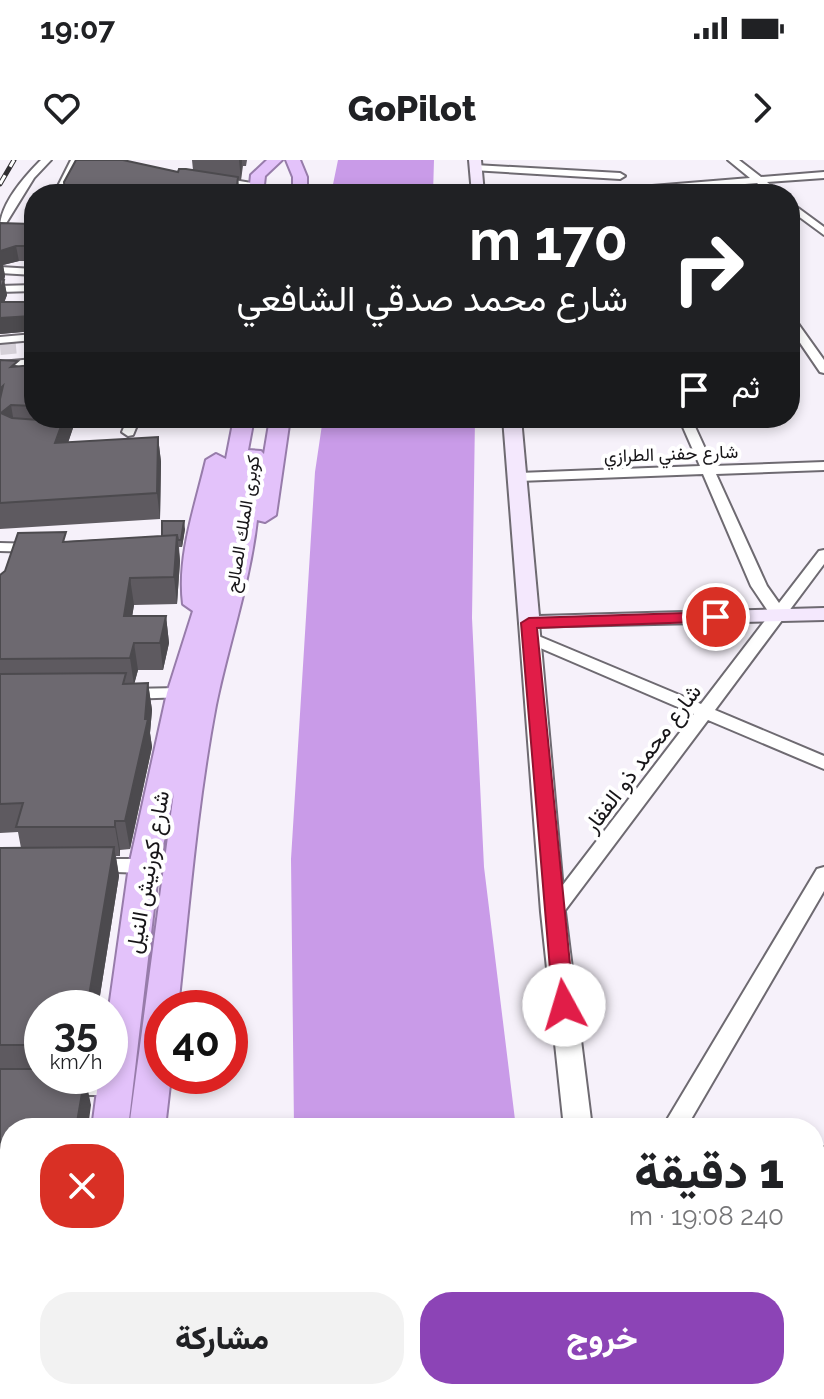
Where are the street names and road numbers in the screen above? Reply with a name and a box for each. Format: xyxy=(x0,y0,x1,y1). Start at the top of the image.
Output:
street label: شارع حفني الطرازي xyxy=(603,441,739,471)
street label: كوبرى الملك الصالح xyxy=(221,454,266,595)
street label: شارع محمد ذو الفقار xyxy=(577,679,708,839)
street label: شارع كورنيش النيل xyxy=(120,789,176,956)

